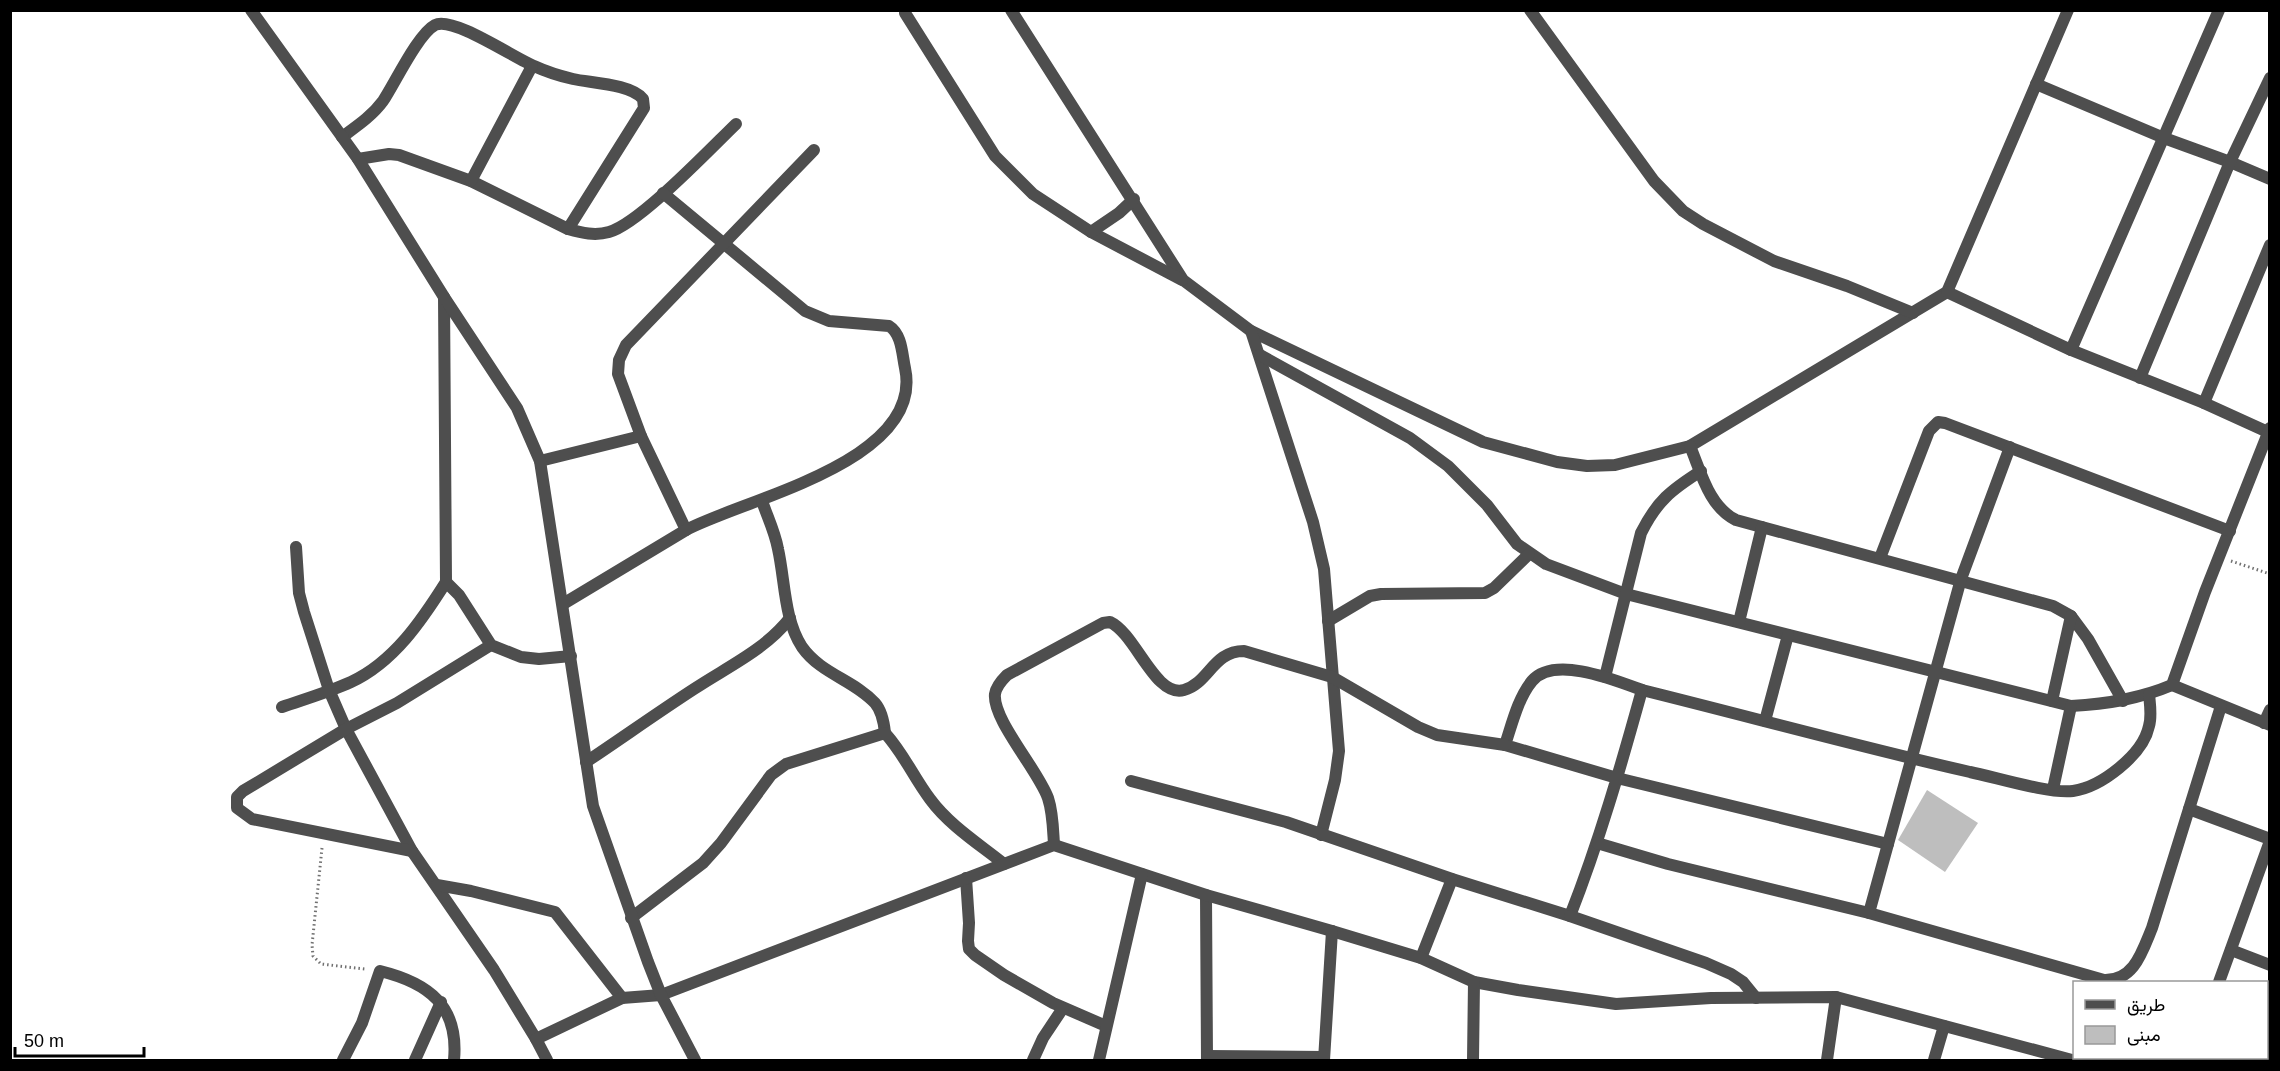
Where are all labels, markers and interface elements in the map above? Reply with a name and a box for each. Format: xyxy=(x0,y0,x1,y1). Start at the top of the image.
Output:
legend xyxy=(2073,981,2268,1059)
text: طريق xyxy=(2127,995,2165,1016)
scale bar xyxy=(15,1020,144,1058)
text: مبنى xyxy=(2127,1025,2161,1046)
text: 50 m xyxy=(24,1031,64,1051)

